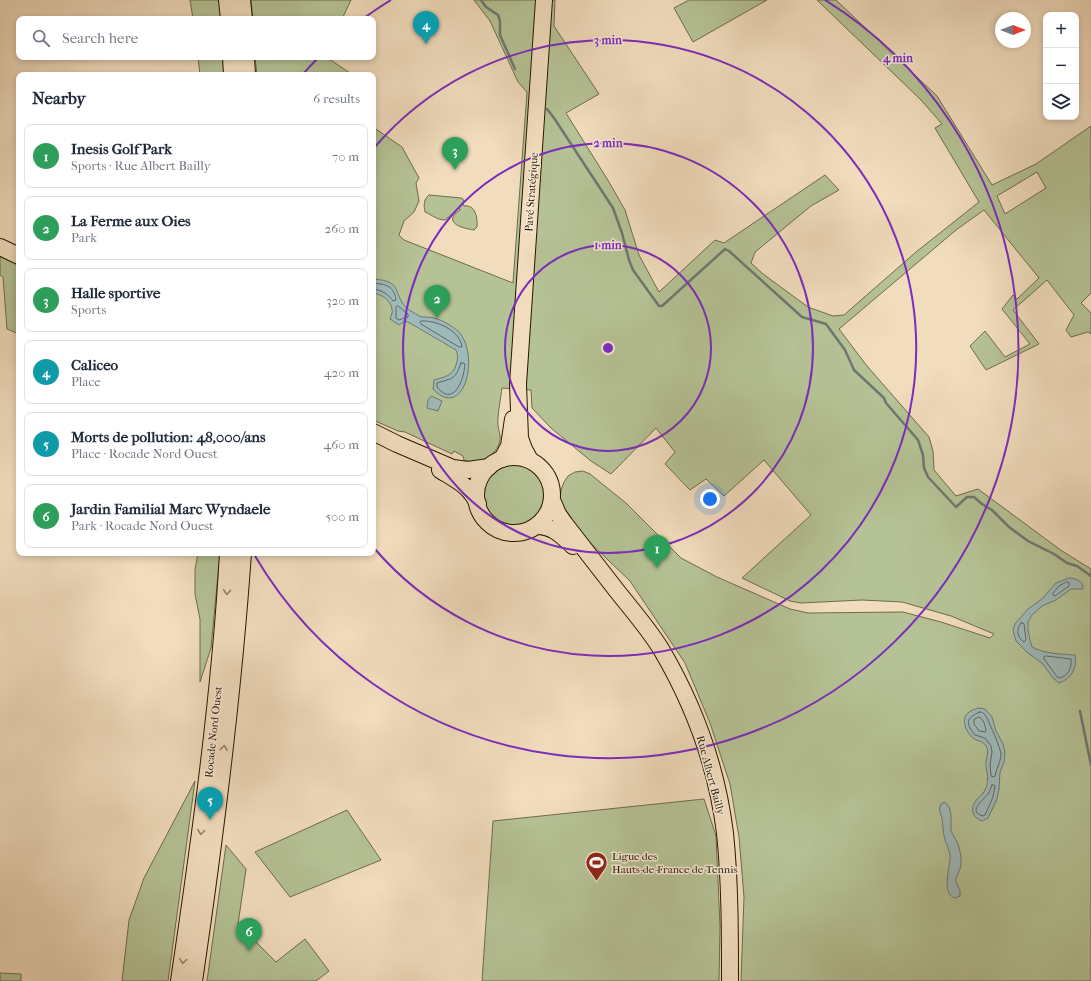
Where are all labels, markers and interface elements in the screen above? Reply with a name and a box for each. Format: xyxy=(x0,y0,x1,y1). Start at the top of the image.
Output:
pin: 4 xyxy=(413,11,439,44)
north arrow xyxy=(995,12,1031,48)
map controls xyxy=(1043,12,1079,120)
button: + xyxy=(1043,12,1079,48)
search box xyxy=(16,16,376,60)
icon: search xyxy=(30,27,52,49)
text: Search here xyxy=(62,29,138,47)
text: 3 min xyxy=(594,33,623,48)
button: − xyxy=(1043,48,1079,84)
text: 4 min xyxy=(882,51,914,66)
button: layers xyxy=(1043,84,1079,120)
text: Nearby xyxy=(32,88,86,108)
text: 6 results xyxy=(313,91,360,106)
text: 2 min xyxy=(593,136,624,150)
pin: 3 xyxy=(442,137,468,170)
text: Inesis Golf Park xyxy=(71,140,172,158)
text: 1 xyxy=(44,149,48,164)
text: 70 m xyxy=(332,149,359,164)
street label: Pavé Stratégique xyxy=(522,151,541,232)
text: Sports · Rue Albert Bailly xyxy=(71,158,211,173)
text: La Ferme aux Oies xyxy=(71,212,191,230)
text: 2 xyxy=(43,221,49,236)
text: 260 m xyxy=(325,221,359,236)
text: Park xyxy=(71,230,97,245)
text: 1 min xyxy=(594,238,623,252)
text: Halle sportive xyxy=(71,284,160,302)
pin: 2 xyxy=(424,285,450,318)
text: 3 xyxy=(43,293,49,308)
text: 320 m xyxy=(326,293,359,308)
text: Sports xyxy=(71,302,106,317)
centre of rings xyxy=(601,341,615,355)
text: Caliceo xyxy=(71,356,118,374)
text: 4 xyxy=(42,365,50,380)
text: 420 m xyxy=(324,365,359,380)
text: Place xyxy=(71,374,101,389)
text: Morts de pollution: 48,000/ans xyxy=(71,428,266,446)
text: 5 xyxy=(43,437,49,452)
text: 460 m xyxy=(324,437,359,452)
text: Place · Rocade Nord Ouest xyxy=(71,446,218,461)
your location xyxy=(700,489,720,509)
text: Jardin Familial Marc Wyndaele xyxy=(71,500,270,518)
text: 6 xyxy=(42,509,50,524)
text: 500 m xyxy=(325,509,359,524)
text: Park · Rocade Nord Ouest xyxy=(71,518,214,533)
pin: 1 xyxy=(644,535,670,568)
one-way arrow xyxy=(222,589,231,595)
street label: Rocade Nord Ouest xyxy=(202,686,225,778)
street label: Rue Albert Bailly xyxy=(694,734,728,817)
one-way arrow xyxy=(219,745,228,751)
pin: 5 xyxy=(197,787,223,820)
one-way arrow xyxy=(197,829,206,836)
sports icon: Ligue des Hauts-de-France de Tennis xyxy=(584,849,610,882)
place label: Ligue des Hauts-de-France de Tennis xyxy=(612,850,738,876)
pin: 6 xyxy=(236,918,262,951)
one-way arrow xyxy=(179,958,188,964)

